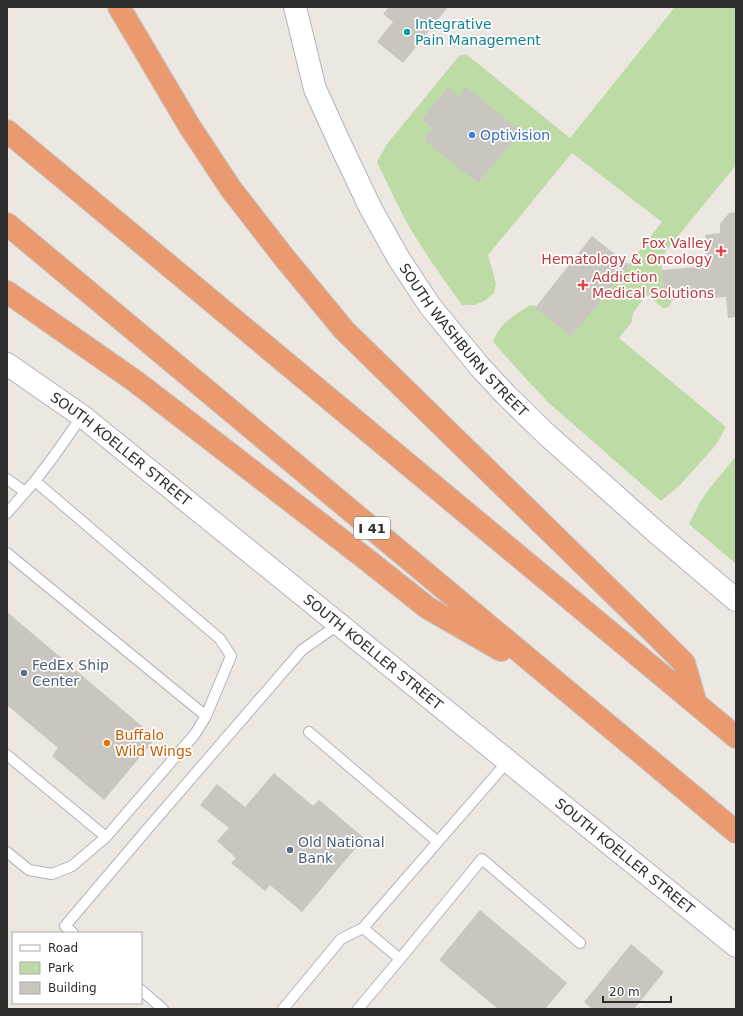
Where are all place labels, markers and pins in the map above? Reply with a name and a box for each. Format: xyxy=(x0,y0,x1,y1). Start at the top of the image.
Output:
place label: Integrative Pain Management xyxy=(415,16,541,48)
marker: Integrative Pain Management xyxy=(402,27,412,37)
place label: Optivision xyxy=(480,127,550,143)
marker: Optivision xyxy=(467,130,477,140)
place label: Fox Valley Hematology & Oncology xyxy=(541,235,712,267)
marker: Fox Valley Hematology & Oncology xyxy=(715,245,727,257)
place label: Addiction Medical Solutions xyxy=(592,269,714,301)
marker: Addiction Medical Solutions xyxy=(577,279,589,291)
place label: FedEx Ship Center xyxy=(32,657,109,689)
marker: FedEx Ship Center xyxy=(19,668,29,678)
place label: Buffalo Wild Wings xyxy=(115,727,192,759)
marker: Buffalo Wild Wings xyxy=(102,738,112,748)
place label: Old National Bank xyxy=(298,834,385,866)
marker: Old National Bank xyxy=(285,845,295,855)

